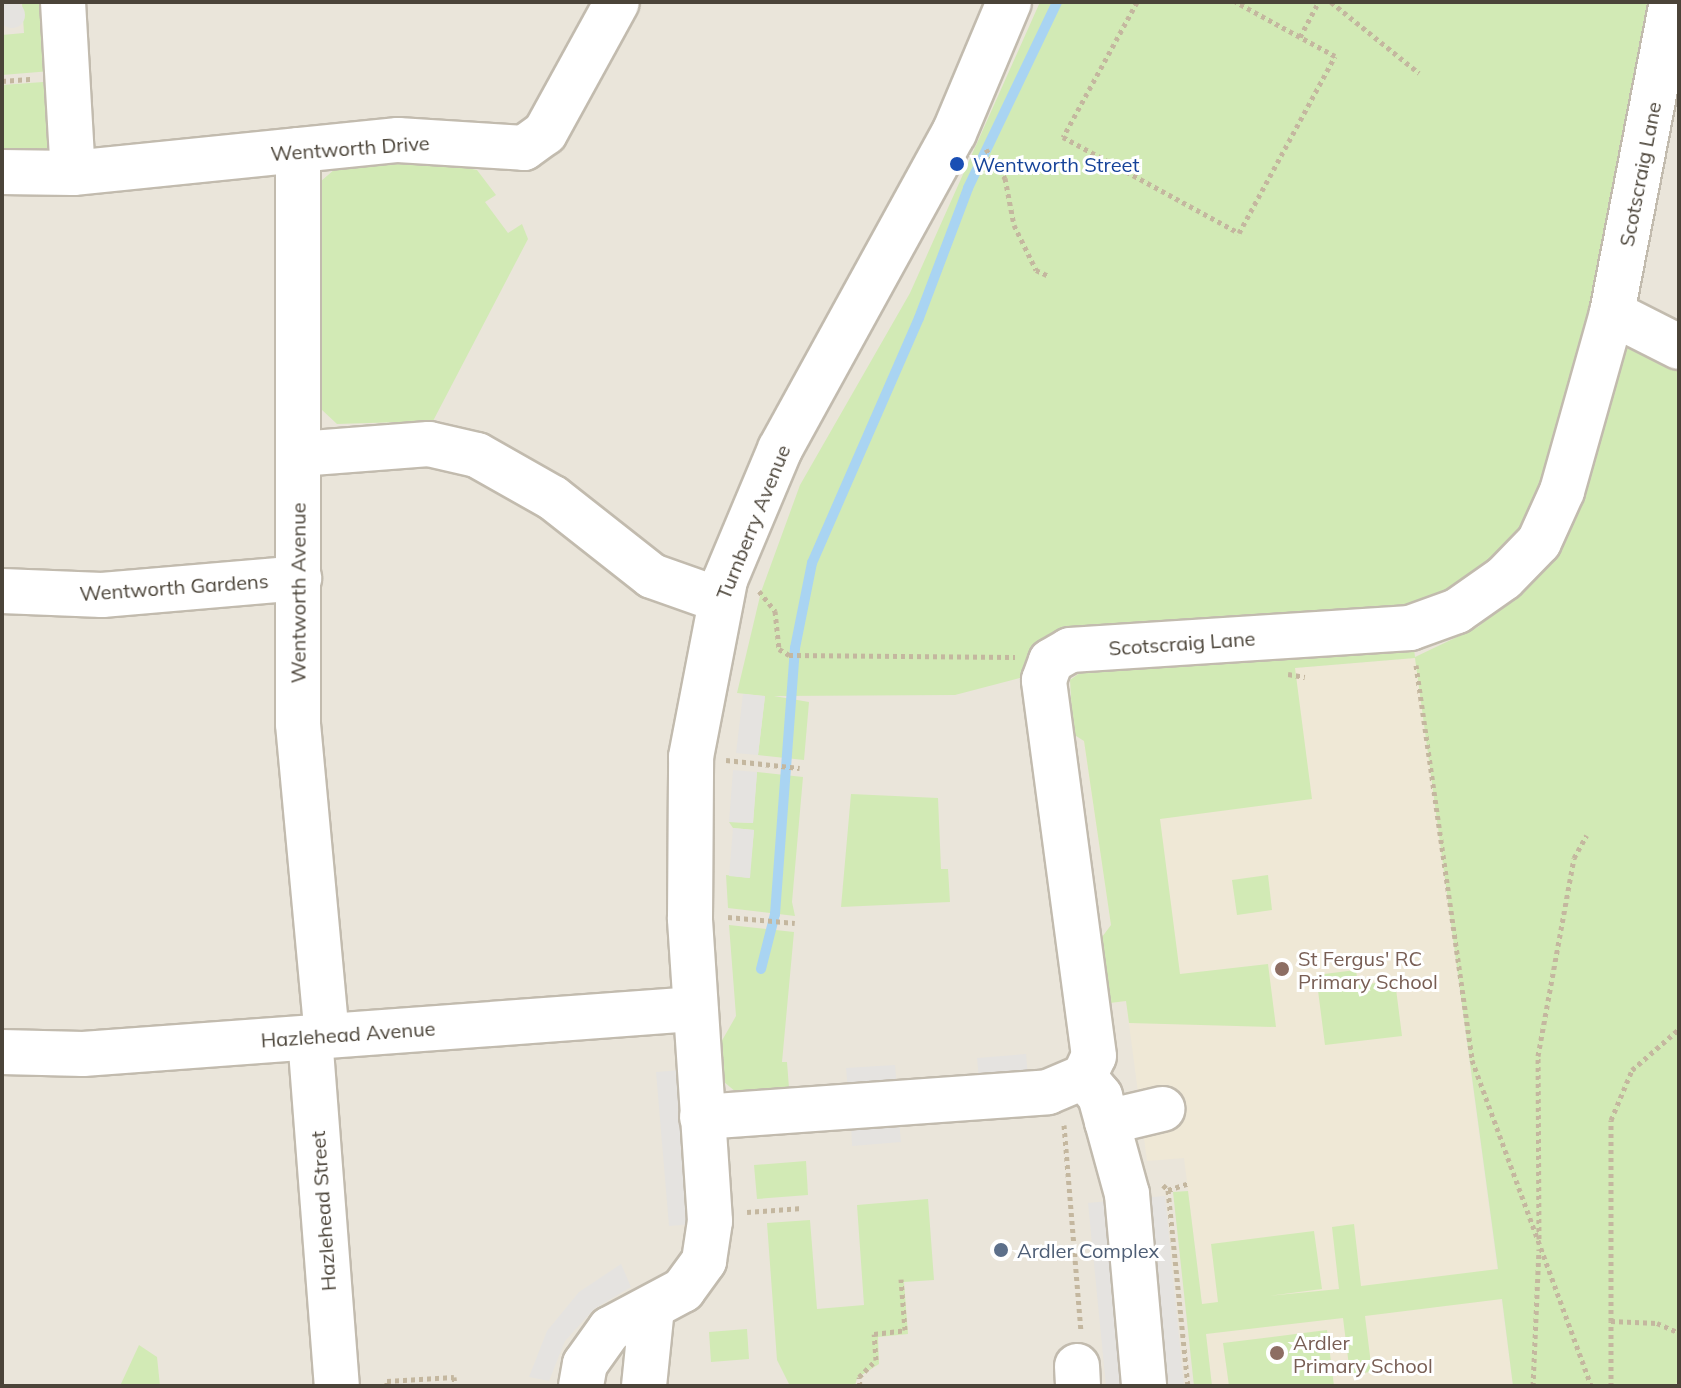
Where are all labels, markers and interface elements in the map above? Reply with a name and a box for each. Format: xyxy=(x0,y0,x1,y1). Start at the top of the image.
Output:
street label: Scotscraig Lane xyxy=(1614,100,1666,248)
street label: Wentworth Drive xyxy=(270,130,430,166)
place label: Wentworth Street xyxy=(973,152,1139,176)
marker: Wentworth Street xyxy=(948,155,966,173)
street label: Turnberry Avenue xyxy=(711,441,795,603)
street label: Wentworth Avenue xyxy=(286,503,310,683)
street label: Wentworth Gardens xyxy=(79,568,269,606)
street label: Scotscraig Lane xyxy=(1108,626,1256,660)
place label: St Fergus' RC Primary School xyxy=(1298,946,1438,993)
marker: St Fergus' RC Primary School xyxy=(1273,960,1291,978)
street label: Hazlehead Avenue xyxy=(260,1016,436,1052)
street label: Hazlehead Street xyxy=(305,1130,341,1292)
place label: Ardler Complex xyxy=(1017,1238,1159,1262)
marker: Ardler Complex xyxy=(992,1241,1010,1259)
place label: Ardler Primary School xyxy=(1293,1330,1433,1377)
marker: Ardler Primary School xyxy=(1268,1344,1286,1362)

